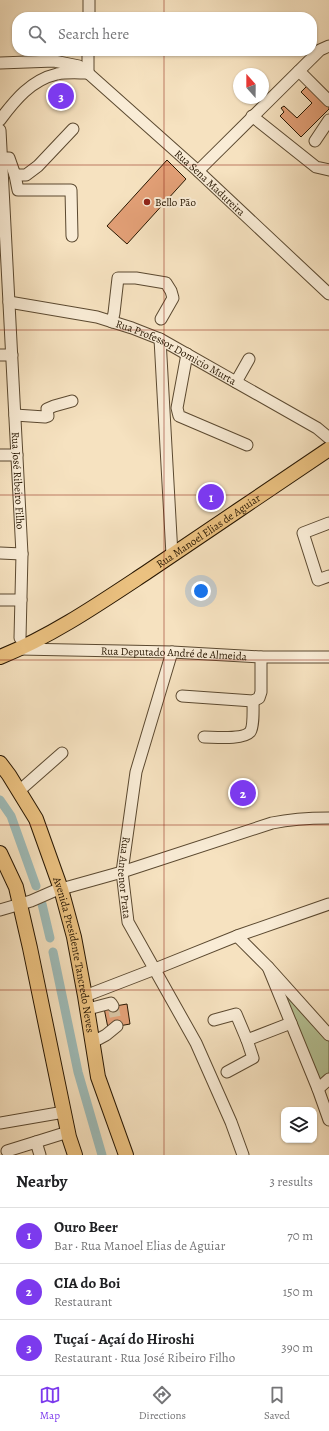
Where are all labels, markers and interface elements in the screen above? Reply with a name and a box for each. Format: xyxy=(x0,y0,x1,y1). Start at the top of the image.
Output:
search box xyxy=(12,12,317,56)
icon: search xyxy=(26,23,48,45)
text: Search here xyxy=(58,24,129,44)
north arrow xyxy=(233,68,269,104)
pin: 3 xyxy=(48,81,74,111)
street label: Rua Sena Madureira xyxy=(171,146,249,220)
place label: Bello Pão xyxy=(155,195,196,210)
marker: Bello Pão xyxy=(142,197,152,207)
street label: Rua Professor Domicio Murta xyxy=(114,316,240,389)
street label: Rua José Ribeiro Filho xyxy=(8,431,28,530)
pin: 1 xyxy=(198,482,224,512)
street label: Rua Manoel Elias de Aguiar xyxy=(153,490,263,571)
your location xyxy=(191,581,211,601)
street label: Rua Deputado André de Almeida xyxy=(101,643,248,664)
pin: 2 xyxy=(230,778,256,808)
street label: Rua Antenor Prata xyxy=(115,836,135,920)
street label: Avenida Presidente Tancredo Neves xyxy=(49,874,98,1034)
map controls xyxy=(281,1107,317,1143)
button: layers xyxy=(281,1107,317,1143)
text: Nearby xyxy=(16,1170,67,1193)
text: 3 results xyxy=(269,1173,313,1190)
text: Ouro Beer xyxy=(54,1217,118,1237)
text: 1 xyxy=(27,1227,31,1244)
text: 70 m xyxy=(287,1227,313,1244)
text: Bar · Rua Manoel Elias de Aguiar xyxy=(54,1237,225,1254)
text: CIA do Boi xyxy=(54,1273,120,1293)
text: 2 xyxy=(26,1283,32,1300)
text: 150 m xyxy=(283,1283,313,1300)
text: Restaurant xyxy=(54,1293,112,1310)
text: Tuçaí - Açaí do Hiroshi xyxy=(54,1329,194,1349)
text: 3 xyxy=(26,1339,32,1356)
text: 390 m xyxy=(281,1339,313,1356)
text: Restaurant · Rua José Ribeiro Filho xyxy=(54,1349,235,1366)
tab: Map xyxy=(39,1384,61,1423)
tab: Directions xyxy=(139,1384,186,1423)
tab: Saved xyxy=(264,1384,290,1423)

